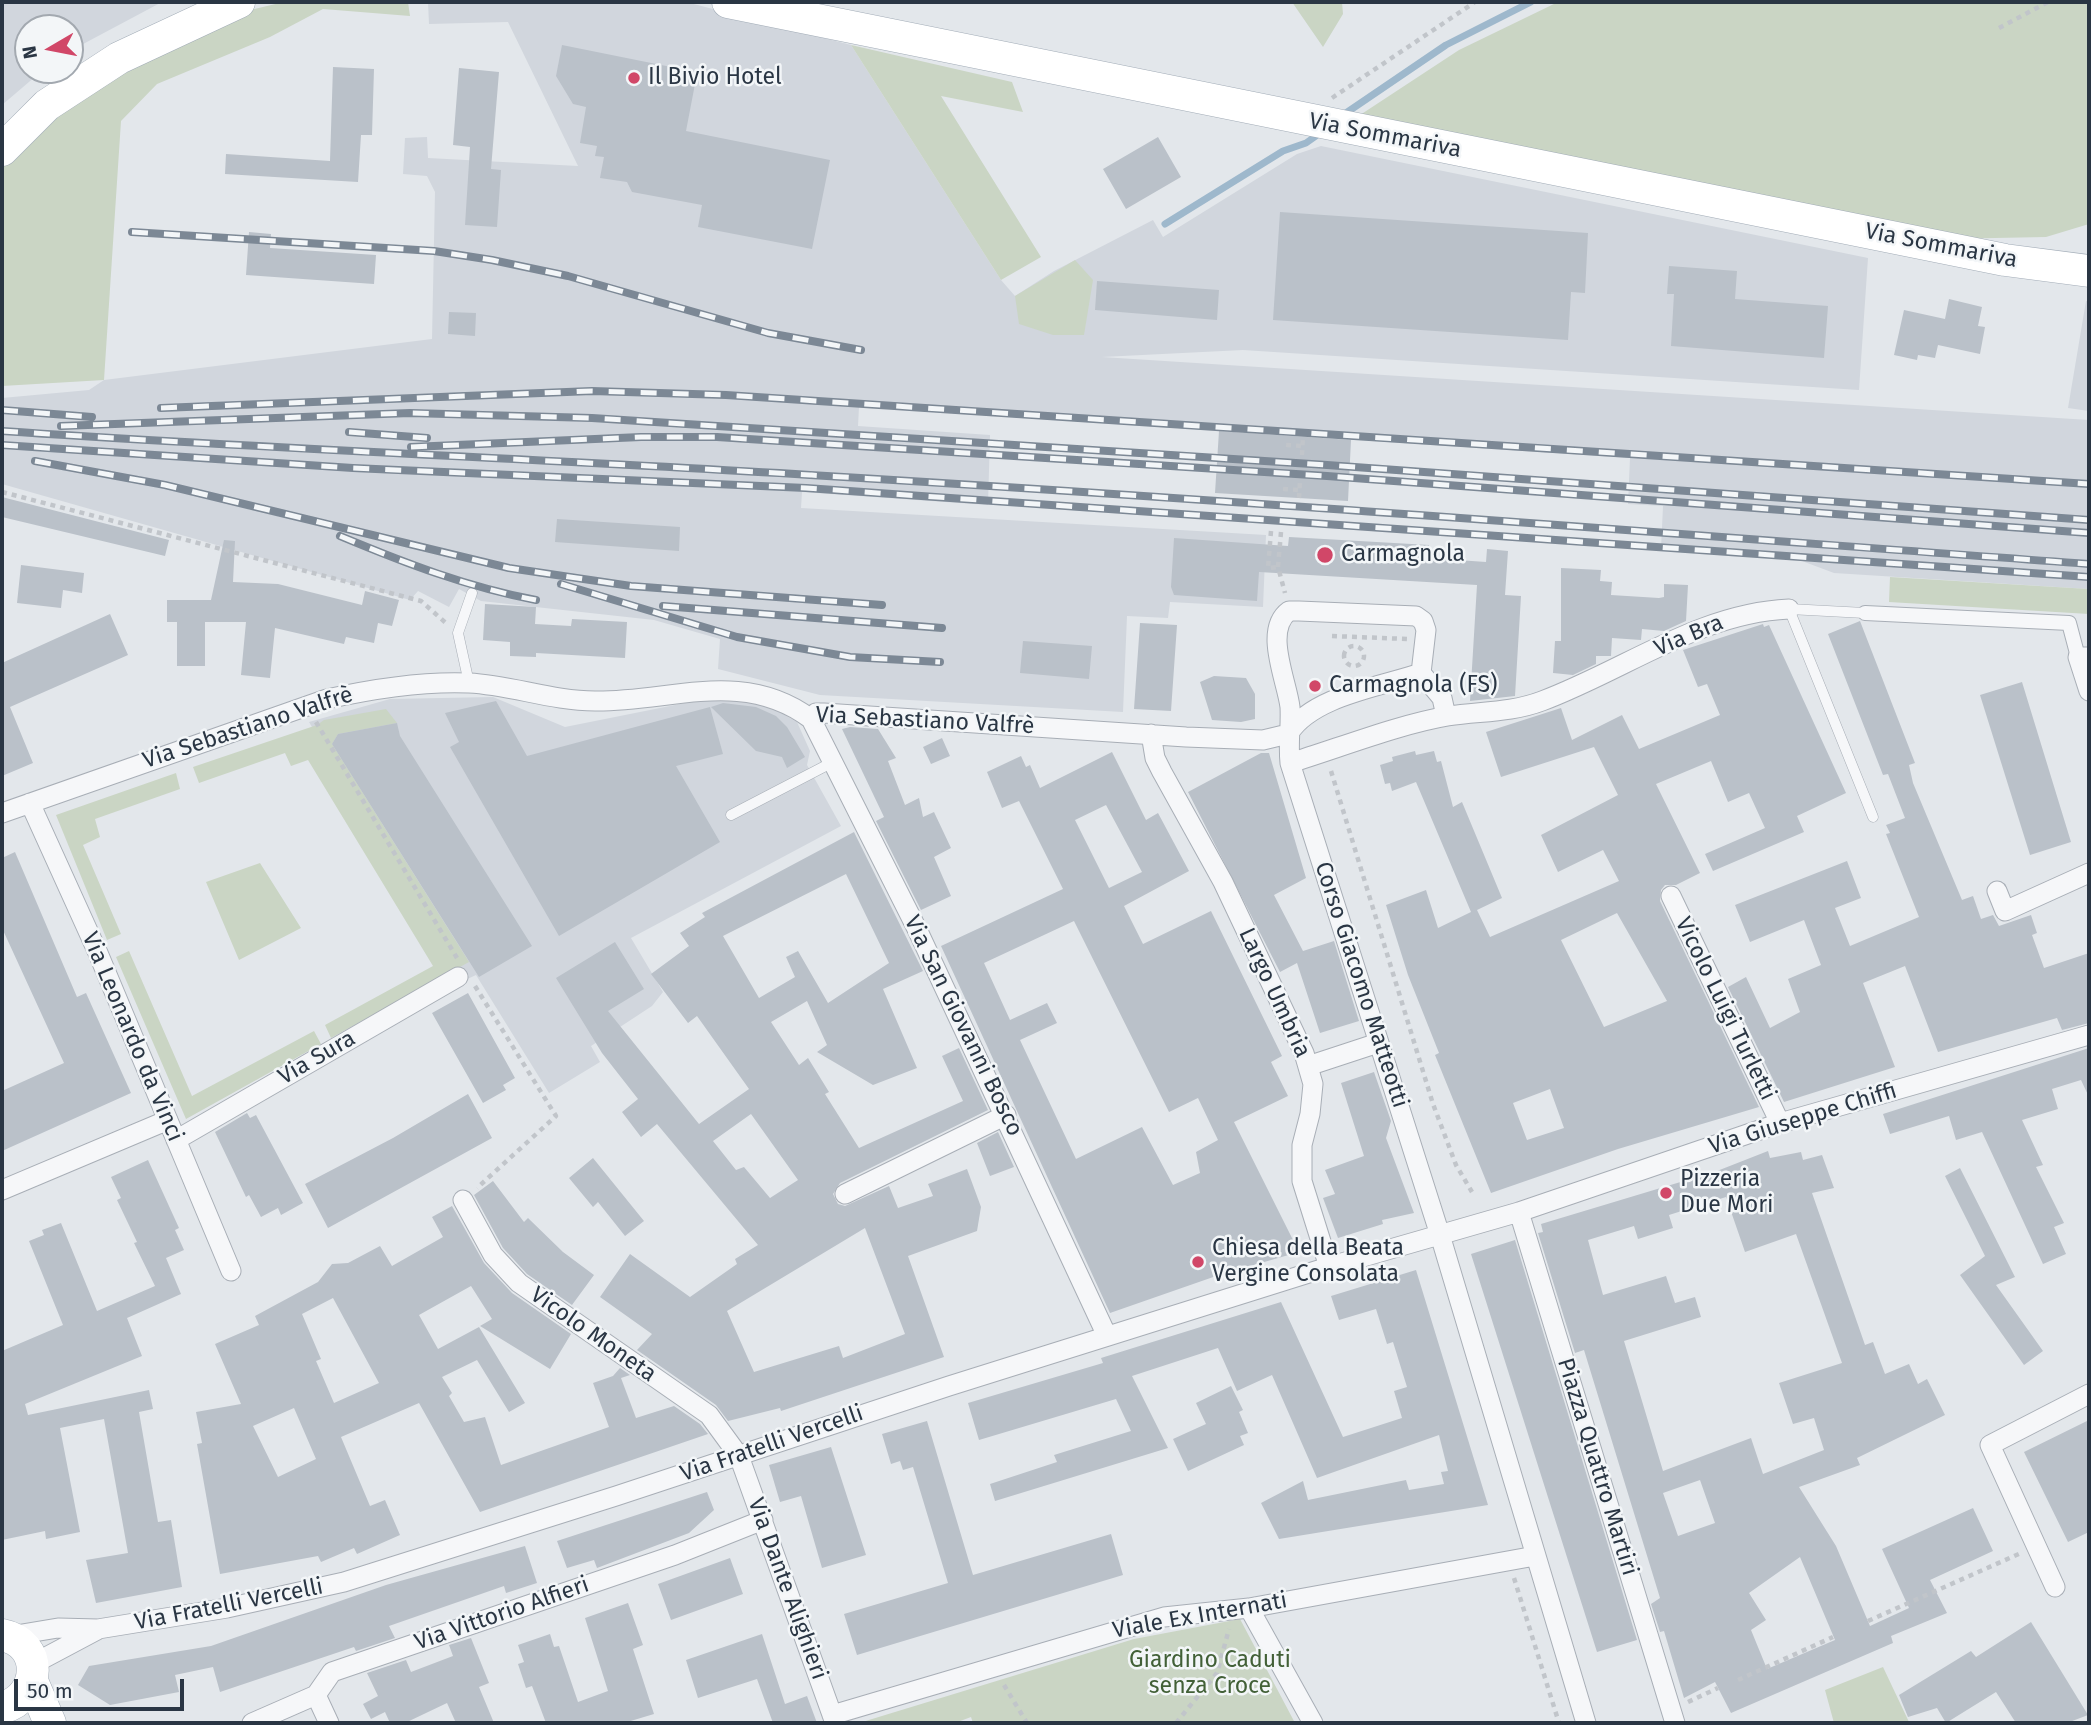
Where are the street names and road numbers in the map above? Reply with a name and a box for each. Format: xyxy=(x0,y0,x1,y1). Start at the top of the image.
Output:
street label: Via Sommariva xyxy=(1306,108,1464,164)
street label: Via Sommariva xyxy=(1862,218,2020,274)
street label: Via Bra xyxy=(1650,609,1728,663)
street label: Via Sebastiano Valfrè xyxy=(140,681,356,775)
street label: Via Sebastiano Valfrè xyxy=(815,701,1035,741)
street label: Corso Giacomo Matteotti xyxy=(1308,858,1414,1112)
street label: Via San Giovanni Bosco xyxy=(898,911,1028,1141)
street label: Vicolo Luigi Turletti xyxy=(1669,913,1781,1105)
street label: Largo Umbria xyxy=(1232,924,1316,1062)
street label: Via Leonardo da Vinci xyxy=(75,928,189,1146)
street label: Via Sura xyxy=(274,1025,360,1091)
street label: Via Giuseppe Chiffi xyxy=(1706,1077,1900,1161)
street label: Vicolo Moneta xyxy=(525,1281,661,1389)
street label: Piazza Quattro Martiri xyxy=(1551,1355,1643,1579)
street label: Via Fratelli Vercelli xyxy=(677,1400,867,1488)
street label: Via Dante Alighieri xyxy=(741,1494,833,1684)
street label: Via Vittorio Alfieri xyxy=(411,1571,593,1657)
street label: Via Fratelli Vercelli xyxy=(132,1573,326,1637)
street label: Viale Ex Internati xyxy=(1111,1587,1289,1645)

